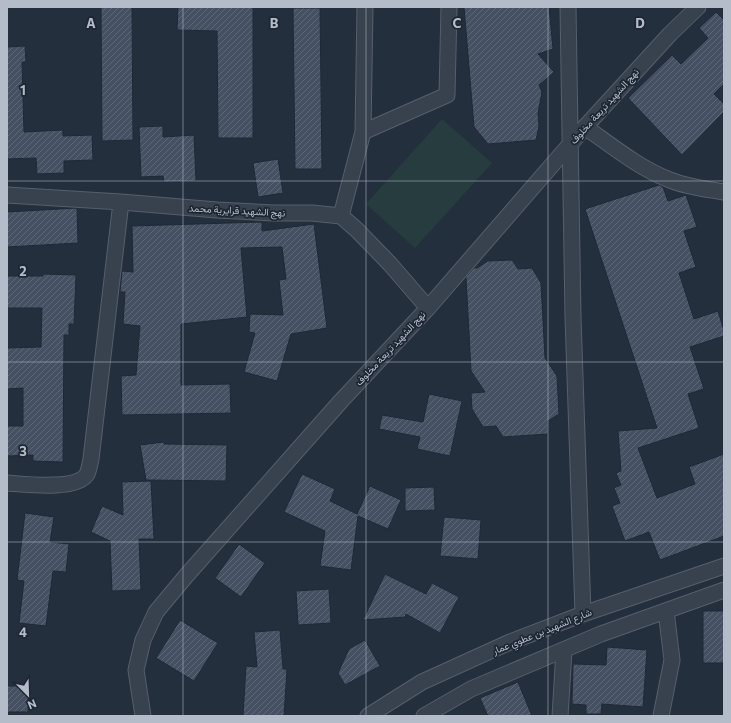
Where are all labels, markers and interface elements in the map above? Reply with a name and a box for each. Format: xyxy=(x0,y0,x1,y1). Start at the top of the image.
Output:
text: A xyxy=(86,15,96,31)
text: B xyxy=(270,15,279,31)
text: C xyxy=(453,15,462,31)
text: D xyxy=(635,15,645,31)
street label: نهج الشهيد تريعة مخلوف xyxy=(567,66,642,147)
text: 1 xyxy=(20,82,26,98)
street label: نهج الشهيد قرايرية محمد xyxy=(188,201,286,220)
text: 2 xyxy=(19,263,27,279)
street label: نهج الشهيد تريعة مخلوف xyxy=(352,308,428,388)
text: 3 xyxy=(19,443,27,459)
street label: شارع الشهيد بن عطوي عمار xyxy=(490,606,595,660)
text: 4 xyxy=(19,624,27,640)
north arrow xyxy=(8,675,48,715)
text: N xyxy=(26,697,38,712)

